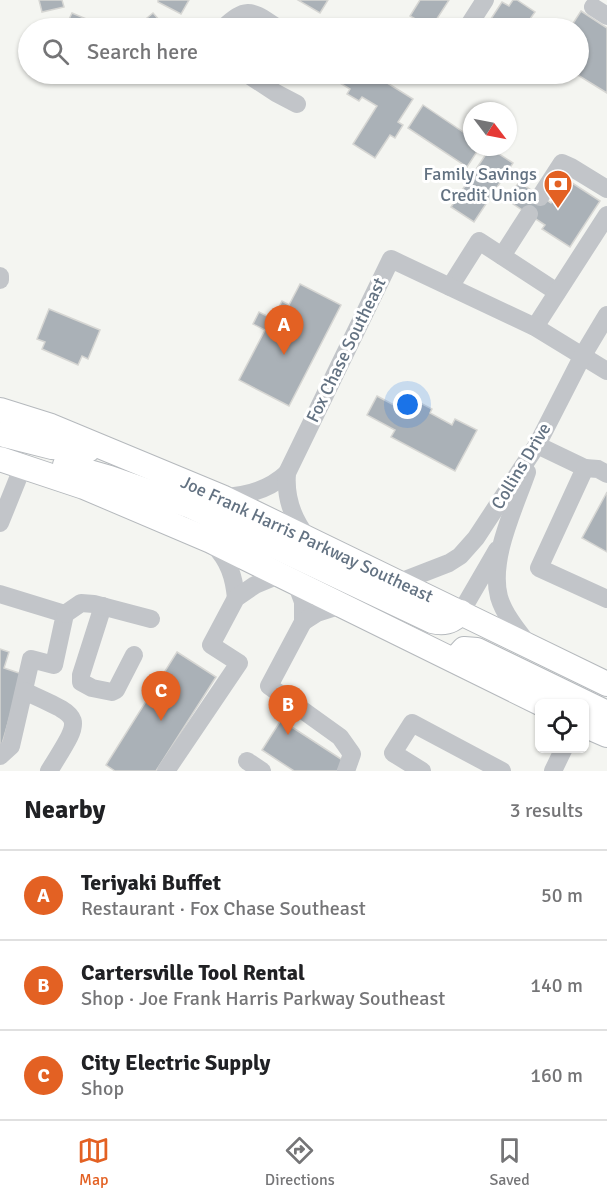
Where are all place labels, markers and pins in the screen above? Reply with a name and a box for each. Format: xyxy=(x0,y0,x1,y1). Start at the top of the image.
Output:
place label: Family Savings Credit Union xyxy=(424,163,537,206)
bank icon: Family Savings Credit Union xyxy=(542,168,574,210)
pin: A xyxy=(264,306,304,355)
pin: C xyxy=(142,672,180,721)
pin: B xyxy=(268,686,308,735)

